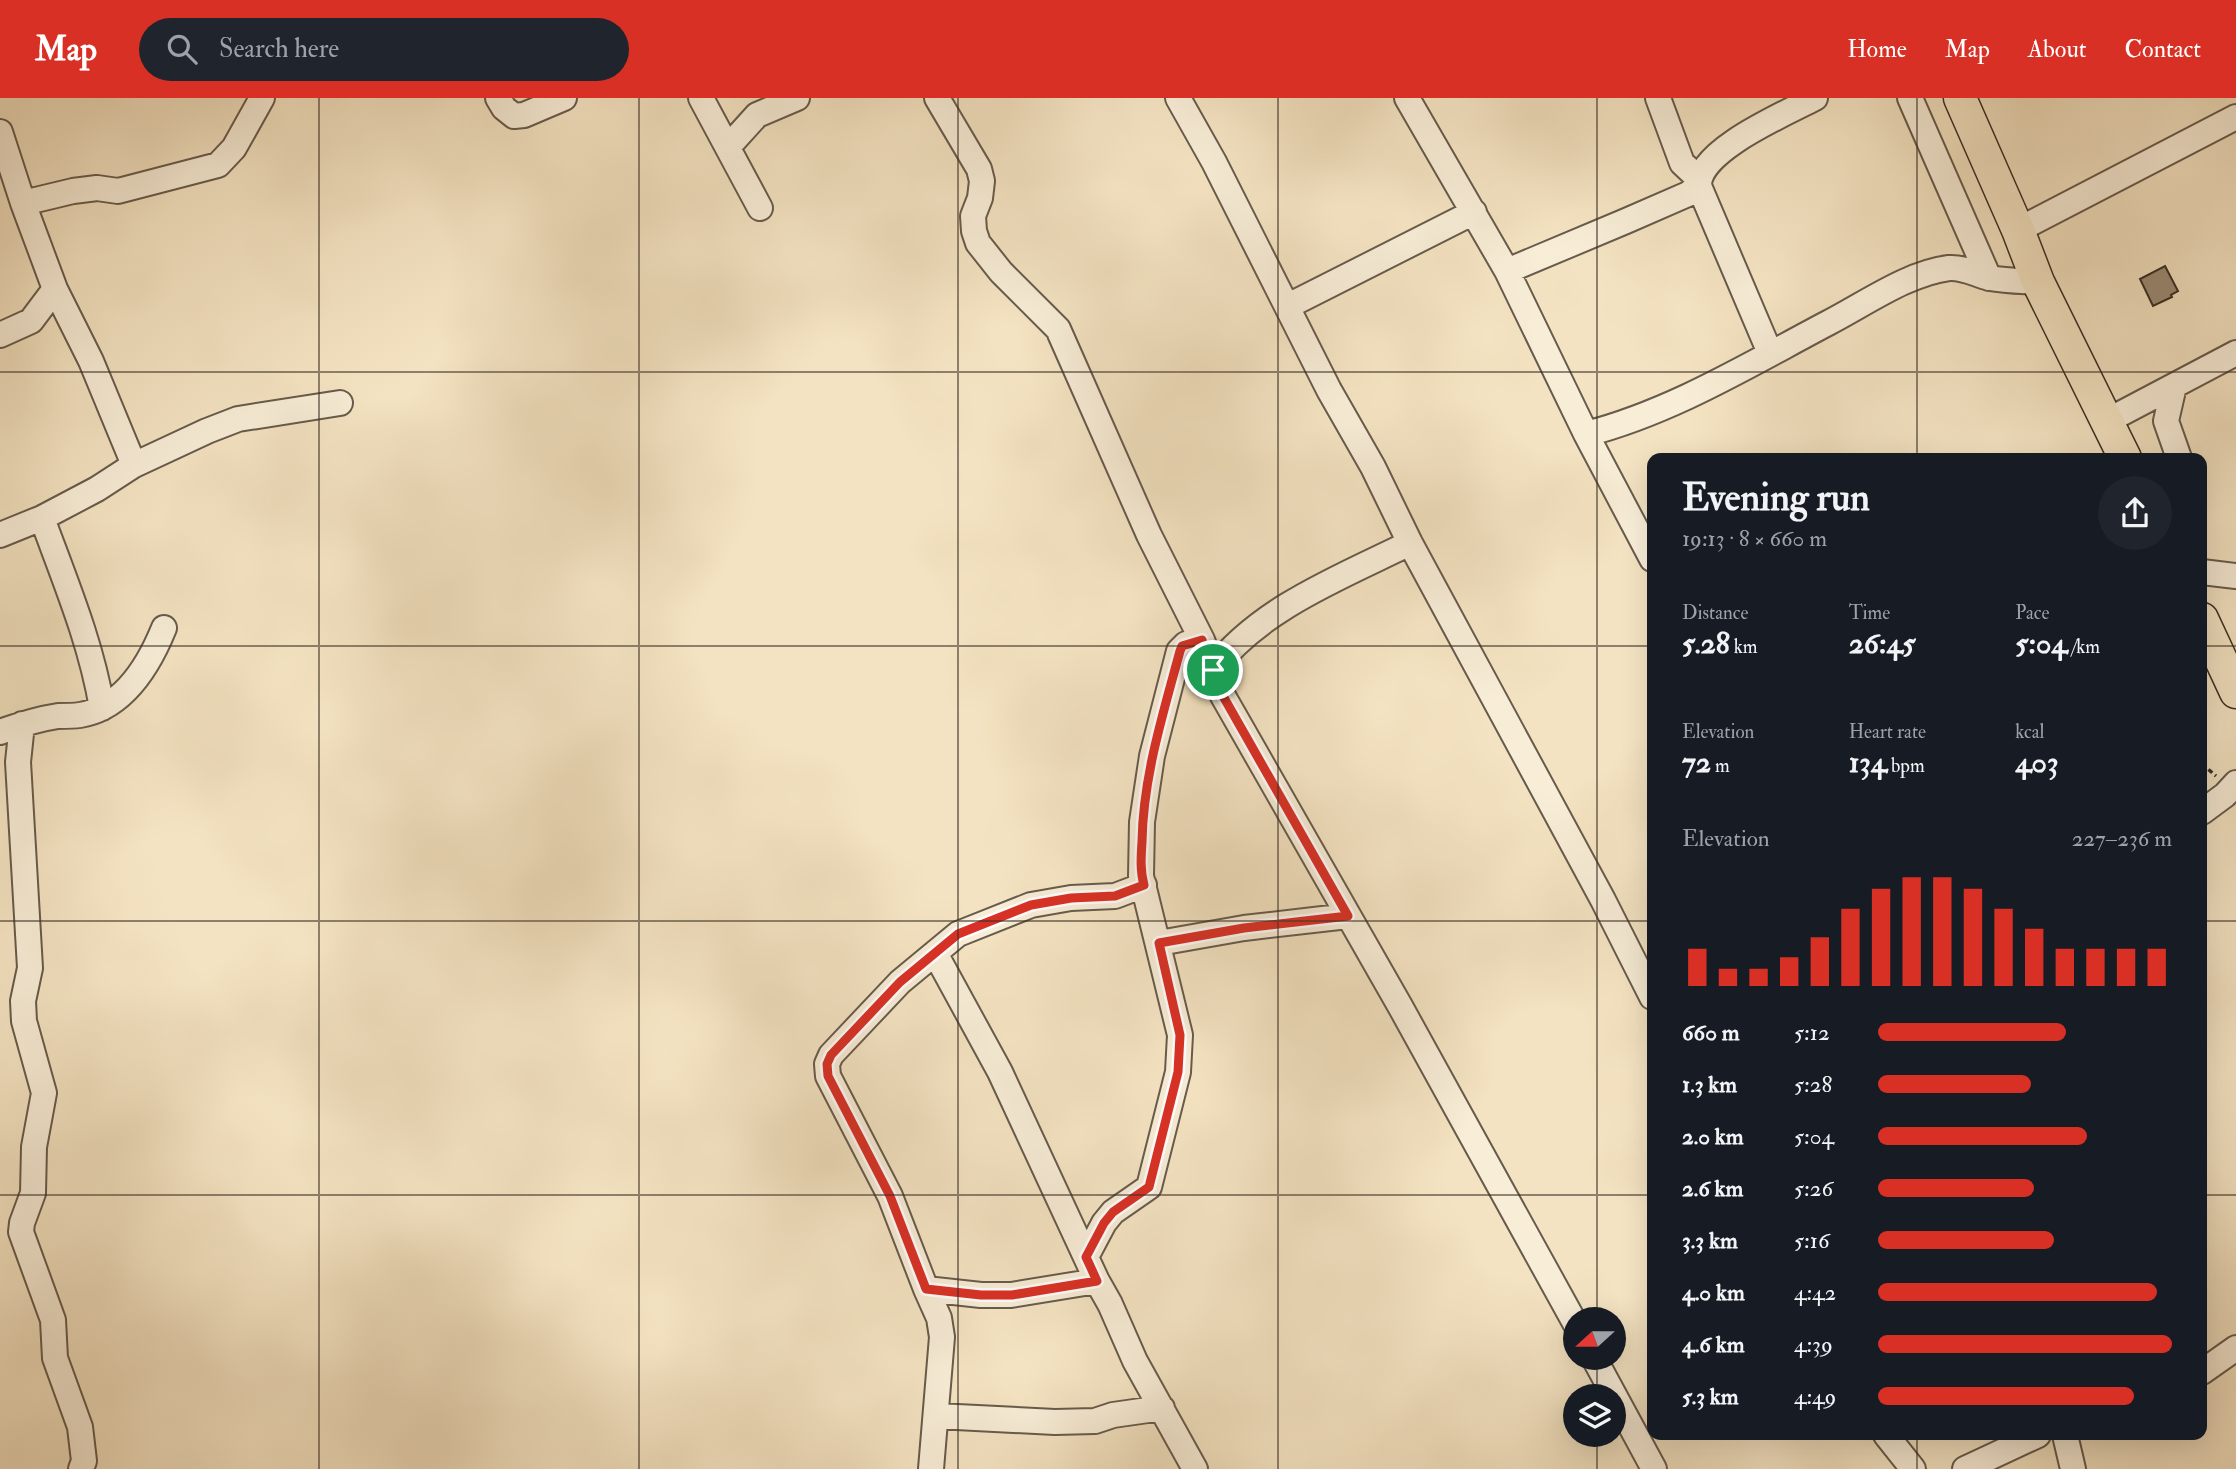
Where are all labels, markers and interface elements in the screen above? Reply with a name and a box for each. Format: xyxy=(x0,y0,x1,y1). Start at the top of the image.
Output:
search box xyxy=(139,18,629,81)
text: Map xyxy=(35,29,97,70)
icon: search xyxy=(163,30,201,68)
text: Search here xyxy=(219,33,339,65)
text: Home xyxy=(1847,34,1907,65)
text: Map xyxy=(1945,34,1990,65)
text: About xyxy=(2028,34,2087,65)
text: Contact xyxy=(2125,34,2201,65)
text: Evening run xyxy=(1682,474,1870,522)
button: share xyxy=(2098,476,2172,550)
text: 19:13 · 8 × 660 m xyxy=(1682,524,1827,553)
text: Distance xyxy=(1682,601,1748,625)
text: Time xyxy=(1849,601,1890,625)
text: Pace xyxy=(2015,601,2049,625)
text: 5.28 xyxy=(1682,625,1730,662)
text: 26:45 xyxy=(1849,625,1916,662)
text: 5:04 xyxy=(2015,625,2067,662)
text: km xyxy=(1730,635,1758,659)
text: /km xyxy=(2067,635,2100,659)
pin xyxy=(1183,640,1243,700)
icon: arrive xyxy=(1194,651,1232,689)
text: Elevation xyxy=(1682,720,1754,744)
text: Heart rate xyxy=(1849,720,1926,744)
text: kcal xyxy=(2015,720,2044,744)
text: 72 xyxy=(1682,744,1711,781)
text: 134 xyxy=(1849,744,1887,781)
text: 403 xyxy=(2015,744,2058,781)
text: m xyxy=(1711,754,1730,778)
text: bpm xyxy=(1887,754,1925,778)
text: Elevation xyxy=(1682,824,1770,853)
text: 227–236 m xyxy=(2072,824,2172,853)
text: 660 m xyxy=(1682,1018,1740,1047)
text: 5:12 xyxy=(1794,1018,1830,1047)
text: 1.3 km xyxy=(1682,1070,1737,1099)
text: 5:28 xyxy=(1794,1070,1832,1099)
text: 2.0 km xyxy=(1682,1122,1744,1151)
text: 5:04 xyxy=(1794,1122,1834,1151)
text: 2.6 km xyxy=(1682,1174,1743,1203)
text: 5:26 xyxy=(1794,1174,1833,1203)
text: 3.3 km xyxy=(1682,1226,1738,1255)
text: 5:16 xyxy=(1794,1226,1830,1255)
text: 4.0 km xyxy=(1682,1278,1745,1307)
text: 4:42 xyxy=(1794,1278,1836,1307)
north arrow xyxy=(1563,1307,1626,1370)
map controls xyxy=(1563,1307,1626,1447)
text: 4.6 km xyxy=(1682,1330,1745,1359)
text: 4:39 xyxy=(1794,1330,1833,1359)
text: 5.3 km xyxy=(1682,1382,1739,1411)
text: 4:49 xyxy=(1794,1382,1836,1411)
button: layers xyxy=(1563,1384,1626,1447)

